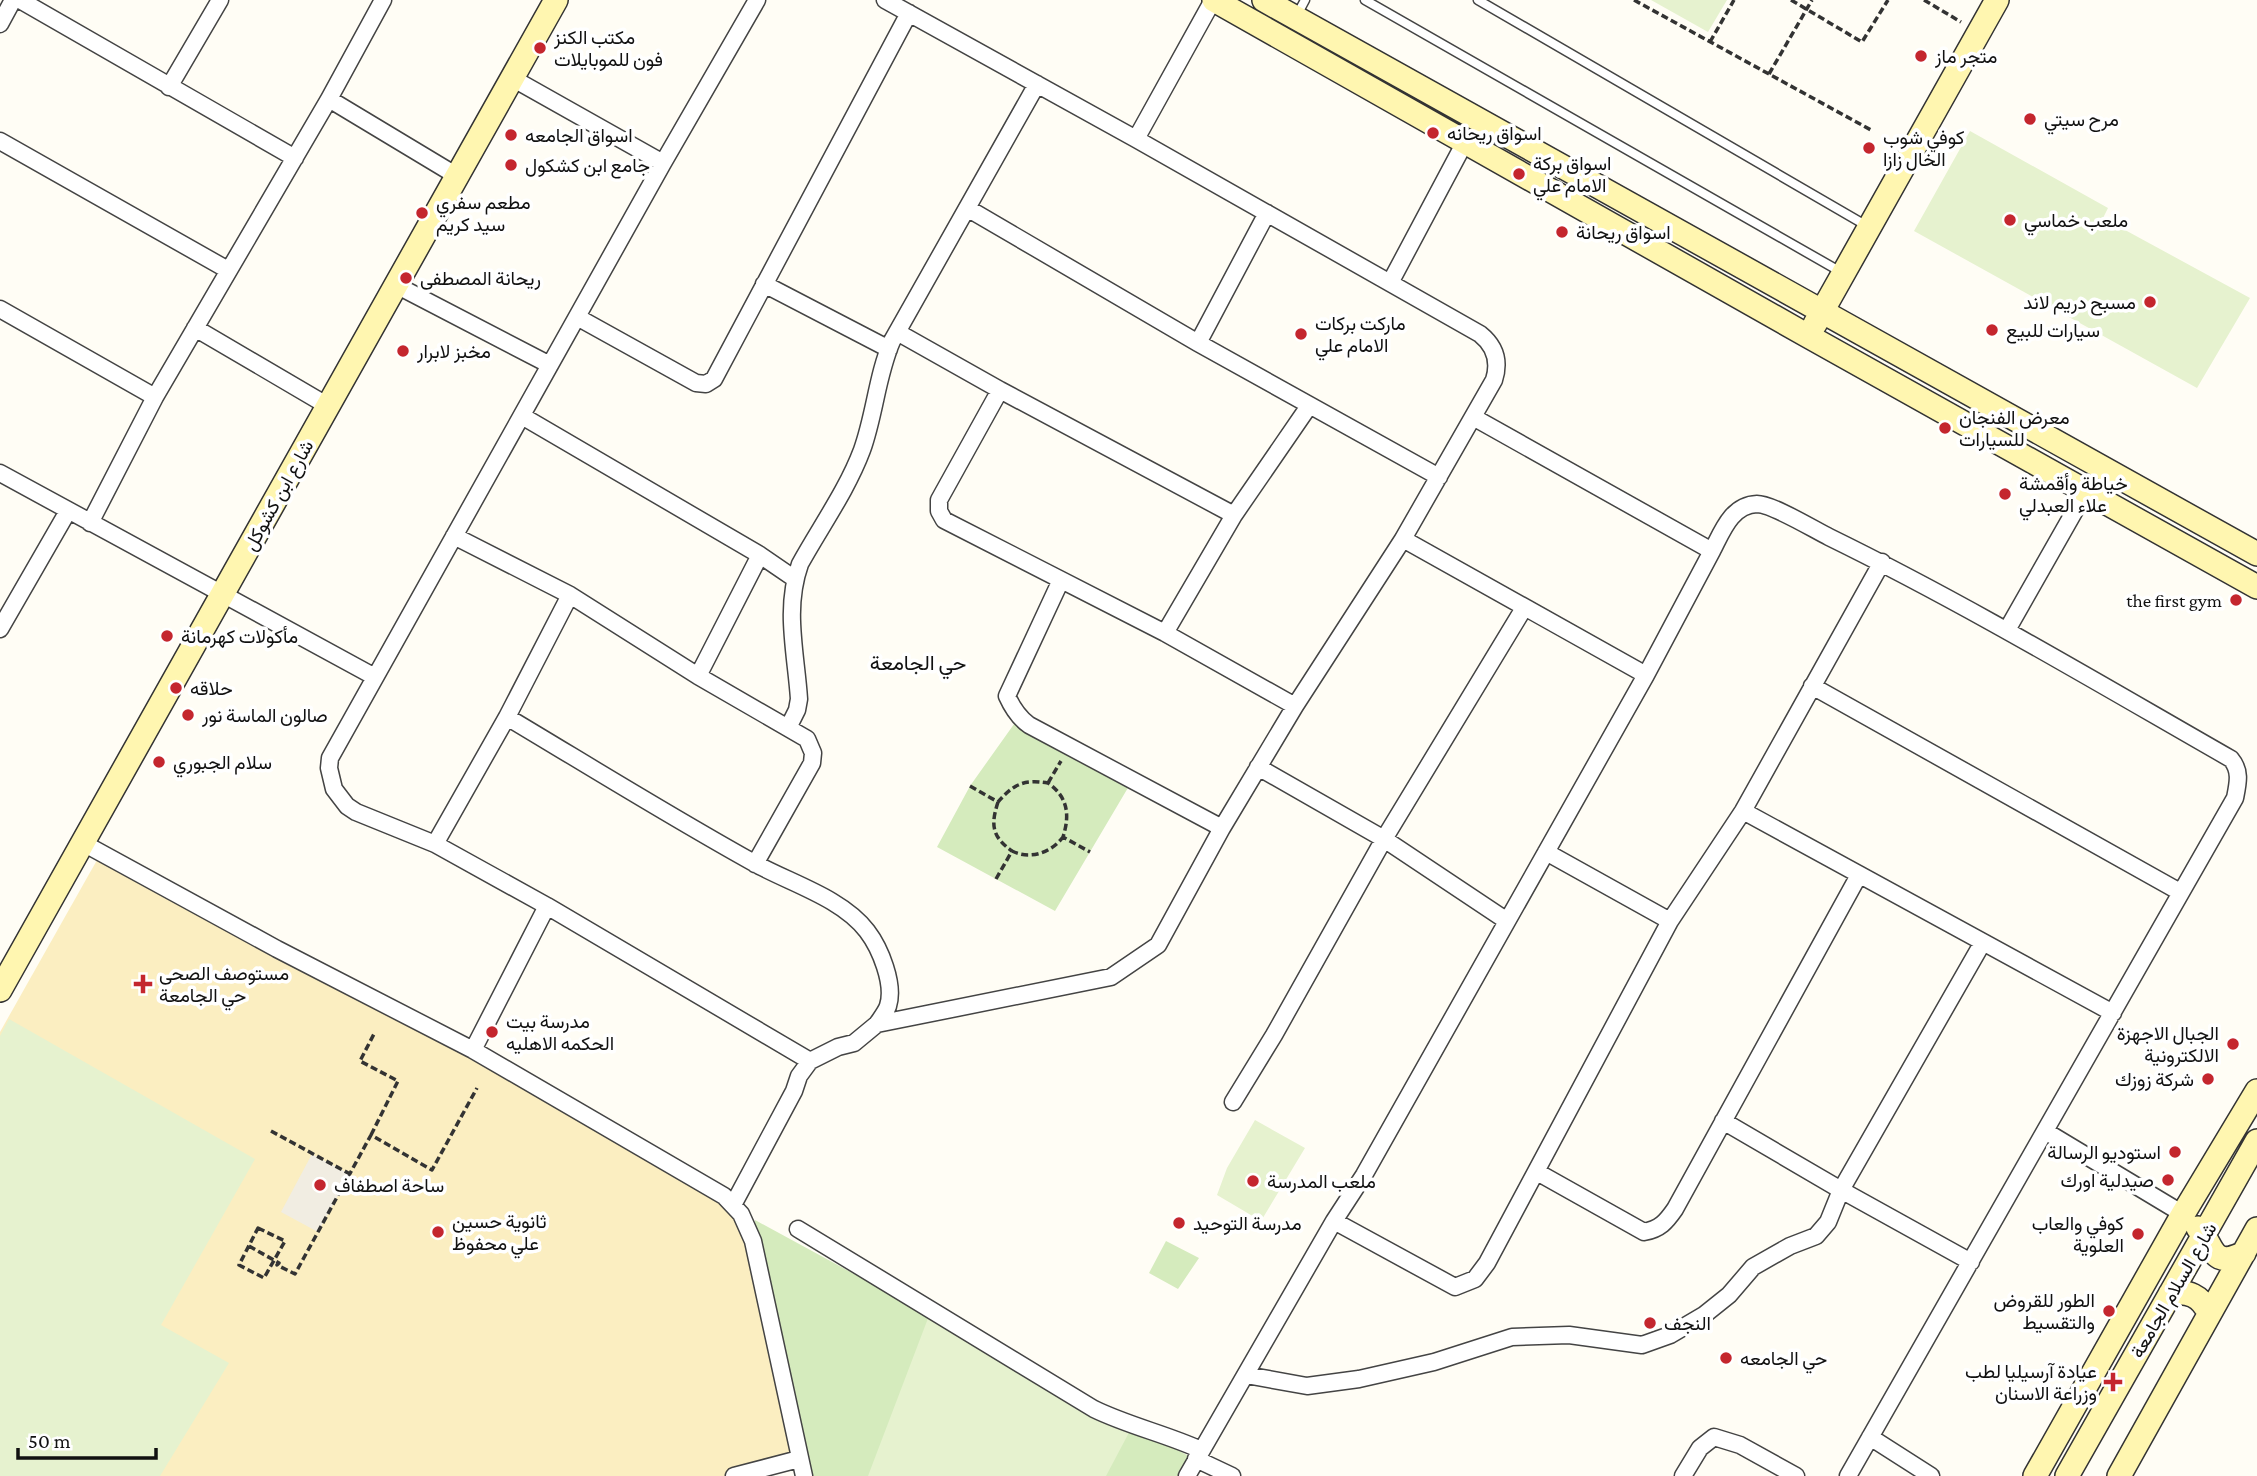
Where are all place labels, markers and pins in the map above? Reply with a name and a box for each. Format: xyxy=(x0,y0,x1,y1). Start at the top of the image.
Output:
place label: مكتب الكنز فون للموبايلات xyxy=(553,27,663,71)
marker: مكتب الكنز فون للموبايلات xyxy=(532,40,548,56)
place label: متجر ماز xyxy=(1934,46,1997,68)
marker: متجر ماز xyxy=(1913,48,1929,64)
place label: مرح سيتي xyxy=(2044,109,2119,135)
marker: مرح سيتي xyxy=(2022,111,2038,127)
place label: اسواق ريحانه xyxy=(1447,123,1542,145)
place label: اسواق الجامعه xyxy=(525,125,633,147)
marker: اسواق ريحانه xyxy=(1425,125,1441,141)
marker: اسواق الجامعه xyxy=(503,127,519,143)
place label: كوفي شوب الخال زازا xyxy=(1883,127,1965,171)
marker: كوفي شوب الخال زازا xyxy=(1861,140,1877,156)
place label: اسواق بركة الامام علي xyxy=(1533,153,1611,201)
place label: جامع ابن كشكول xyxy=(525,155,650,179)
marker: جامع ابن كشكول xyxy=(503,157,519,173)
marker: اسواق بركة الامام علي xyxy=(1511,166,1527,182)
place label: مطعم سفري سيد كريم xyxy=(436,192,531,237)
marker: مطعم سفري سيد كريم xyxy=(414,205,430,221)
place label: ملعب خماسي xyxy=(2024,210,2128,236)
marker: ملعب خماسي xyxy=(2002,212,2018,228)
place label: اسواق ريحانة xyxy=(1576,222,1671,244)
marker: اسواق ريحانة xyxy=(1554,224,1570,240)
place label: ريحانة المصطفى xyxy=(420,268,541,290)
marker: ريحانة المصطفى xyxy=(398,270,414,286)
place label: مسبح دريم لاند xyxy=(2023,292,2136,316)
marker: مسبح دريم لاند xyxy=(2142,294,2158,310)
place label: ماركت بركات الامام علي xyxy=(1315,313,1406,361)
place label: سيارات للبيع xyxy=(2006,320,2100,344)
marker: سيارات للبيع xyxy=(1984,322,2000,338)
marker: ماركت بركات الامام علي xyxy=(1293,326,1309,342)
place label: مخبز لابرار xyxy=(416,341,491,363)
marker: مخبز لابرار xyxy=(395,343,411,359)
place label: معرض الفنجان للسيارات xyxy=(1959,407,2070,451)
marker: معرض الفنجان للسيارات xyxy=(1937,420,1953,436)
place label: خياطة وأقمشة علاء العبدلي xyxy=(2019,473,2128,521)
marker: خياطة وأقمشة علاء العبدلي xyxy=(1997,486,2013,502)
place label: the first gym xyxy=(2126,590,2222,611)
marker: the first gym xyxy=(2228,592,2244,608)
place label: مأكولات كهرمانة xyxy=(181,626,298,648)
marker: مأكولات كهرمانة xyxy=(159,628,175,644)
place label: حلاقه xyxy=(190,678,233,699)
marker: حلاقه xyxy=(168,680,184,696)
place label: صالون الماسة نور xyxy=(201,705,328,727)
marker: صالون الماسة نور xyxy=(180,707,196,723)
place label: سلام الجبوري xyxy=(173,752,272,778)
marker: سلام الجبوري xyxy=(151,754,167,770)
place label: مستوصف الصحي حي الجامعة xyxy=(159,963,289,1011)
marker: مستوصف الصحي حي الجامعة xyxy=(133,974,153,994)
place label: مدرسة بيت الحكمه الاهليه xyxy=(506,1011,614,1055)
place label: الجبال الاجهزة الالكترونية xyxy=(2117,1023,2219,1067)
marker: مدرسة بيت الحكمه الاهليه xyxy=(484,1024,500,1040)
marker: الجبال الاجهزة الالكترونية xyxy=(2225,1036,2241,1052)
place label: شركة زوزك xyxy=(2115,1069,2194,1091)
marker: شركة زوزك xyxy=(2200,1071,2216,1087)
place label: استوديو الرسالة xyxy=(2047,1142,2161,1164)
marker: استوديو الرسالة xyxy=(2167,1144,2183,1160)
place label: صيدلية اورك xyxy=(2061,1170,2154,1192)
place label: ملعب المدرسة xyxy=(1267,1171,1376,1193)
marker: صيدلية اورك xyxy=(2160,1172,2176,1188)
marker: ملعب المدرسة xyxy=(1245,1173,1261,1189)
place label: ساحة اصطفاف xyxy=(334,1175,444,1196)
marker: ساحة اصطفاف xyxy=(312,1177,328,1193)
place label: ثانوية حسين علي محفوظ xyxy=(452,1211,546,1259)
place label: مدرسة التوحيد xyxy=(1193,1213,1302,1235)
place label: كوفي والعاب العلوية xyxy=(2032,1213,2124,1257)
marker: مدرسة التوحيد xyxy=(1171,1215,1187,1231)
marker: ثانوية حسين علي محفوظ xyxy=(430,1224,446,1240)
marker: كوفي والعاب العلوية xyxy=(2130,1226,2146,1242)
place label: الطور للقروض والتقسيط xyxy=(1994,1290,2095,1334)
marker: الطور للقروض والتقسيط xyxy=(2101,1303,2117,1319)
place label: النجف xyxy=(1664,1313,1711,1335)
marker: النجف xyxy=(1642,1315,1658,1331)
place label: حي الجامعه xyxy=(1740,1348,1827,1374)
marker: حي الجامعه xyxy=(1718,1350,1734,1366)
place label: عيادة آرسيليا لطب وزراعة الاسنان xyxy=(1965,1361,2097,1405)
marker: عيادة آرسيليا لطب وزراعة الاسنان xyxy=(2103,1372,2123,1392)

